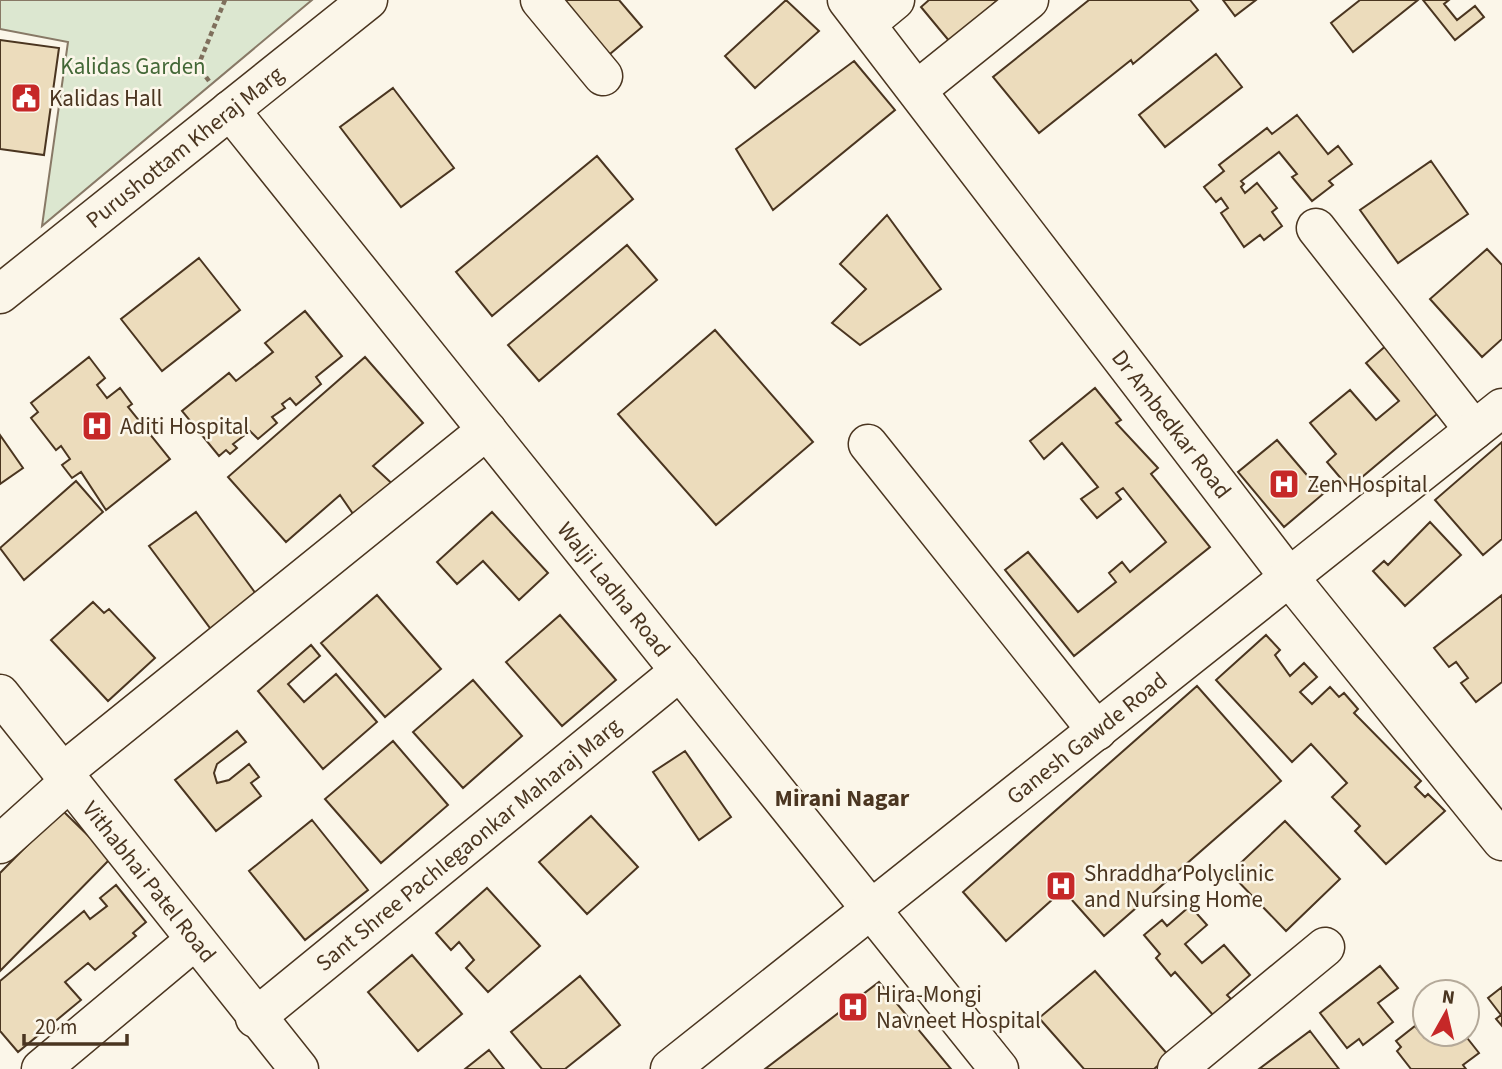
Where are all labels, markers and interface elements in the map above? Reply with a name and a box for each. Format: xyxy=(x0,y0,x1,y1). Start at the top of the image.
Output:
park label: Kalidas Garden xyxy=(60,50,206,83)
street label: Purushottam Kheraj Marg xyxy=(79,57,290,236)
public building icon: Kalidas Hall xyxy=(9,81,43,115)
place label: Kalidas Hall xyxy=(49,82,162,115)
street label: Dr Ambedkar Road xyxy=(1104,342,1240,505)
hospital icon: Aditi Hospital xyxy=(80,409,114,443)
place label: Aditi Hospital xyxy=(120,410,249,443)
hospital icon: Zen Hospital xyxy=(1267,467,1301,501)
place label: Zen Hospital xyxy=(1307,468,1428,501)
street label: Walji Ladha Road xyxy=(550,514,679,664)
street label: Ganesh Gawde Road xyxy=(999,664,1174,812)
street label: Sant Shree Pachlegaonkar Maharaj Marg xyxy=(308,709,628,979)
district label: Mirani Nagar xyxy=(775,781,910,816)
street label: Vithabhai Patel Road xyxy=(75,794,224,970)
place label: Shraddha Polyclinic and Nursing Home xyxy=(1084,857,1274,916)
hospital icon: Shraddha Polyclinic and Nursing Home xyxy=(1044,869,1078,903)
place label: Hira-Mongi Navneet Hospital xyxy=(876,978,1041,1037)
north arrow xyxy=(1411,978,1481,1048)
text: N xyxy=(1440,983,1456,1012)
hospital icon: Hira-Mongi Navneet Hospital xyxy=(836,990,870,1024)
scale bar xyxy=(24,1002,128,1046)
text: 20 m xyxy=(35,1012,77,1042)

